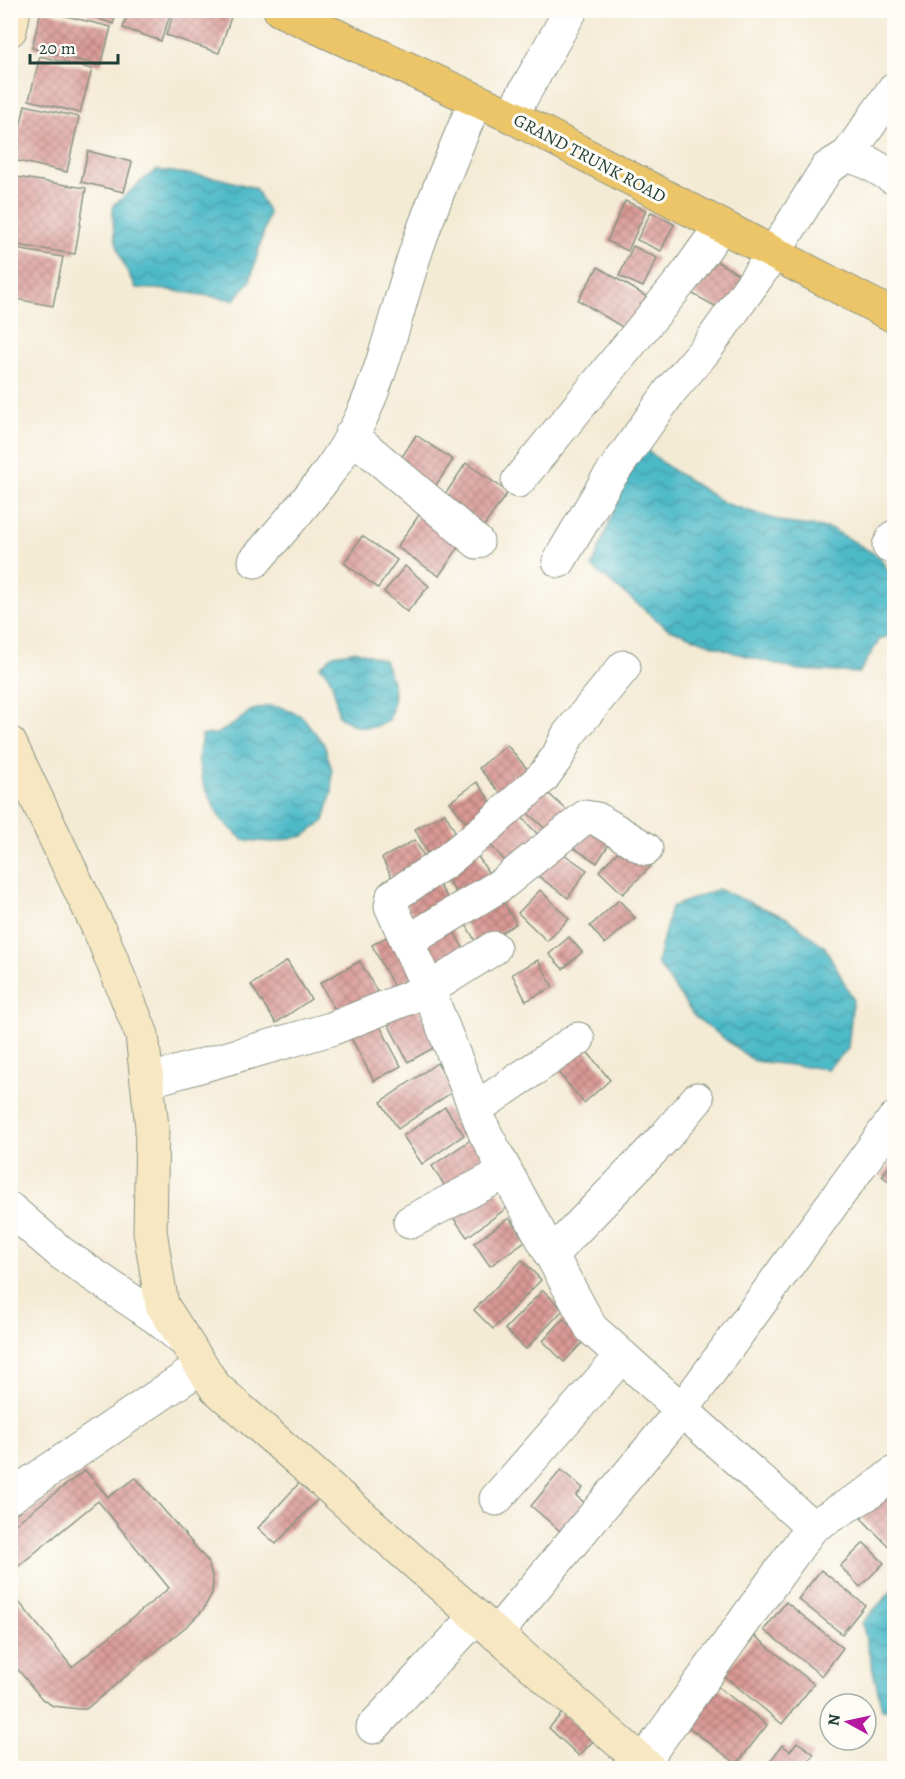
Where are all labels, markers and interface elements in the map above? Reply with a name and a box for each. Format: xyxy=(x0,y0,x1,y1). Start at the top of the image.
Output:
scale bar xyxy=(30,27,118,65)
text: 20 m xyxy=(39,36,76,60)
street label: GRAND TRUNK ROAD xyxy=(510,108,670,208)
north arrow xyxy=(818,1692,878,1752)
text: N xyxy=(822,1712,846,1727)

